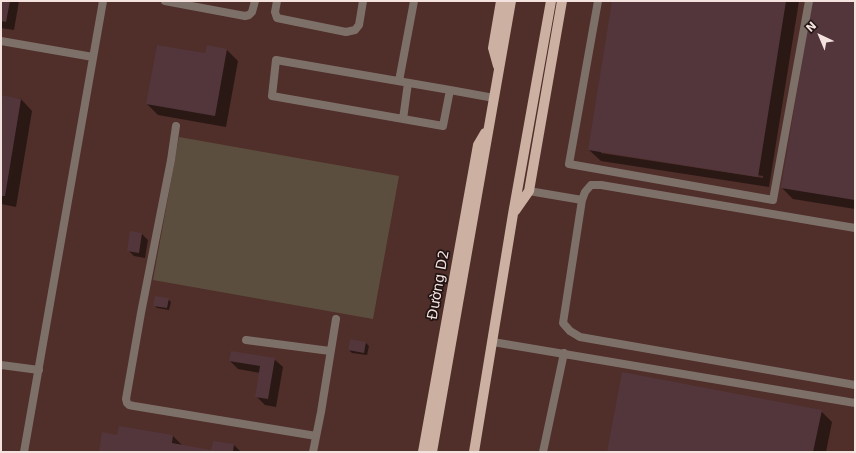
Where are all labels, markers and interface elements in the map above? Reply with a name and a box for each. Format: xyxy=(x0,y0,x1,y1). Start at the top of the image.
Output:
north arrow xyxy=(800,16,840,56)
text: N xyxy=(803,19,819,35)
street label: Đường D2 xyxy=(425,249,453,321)

